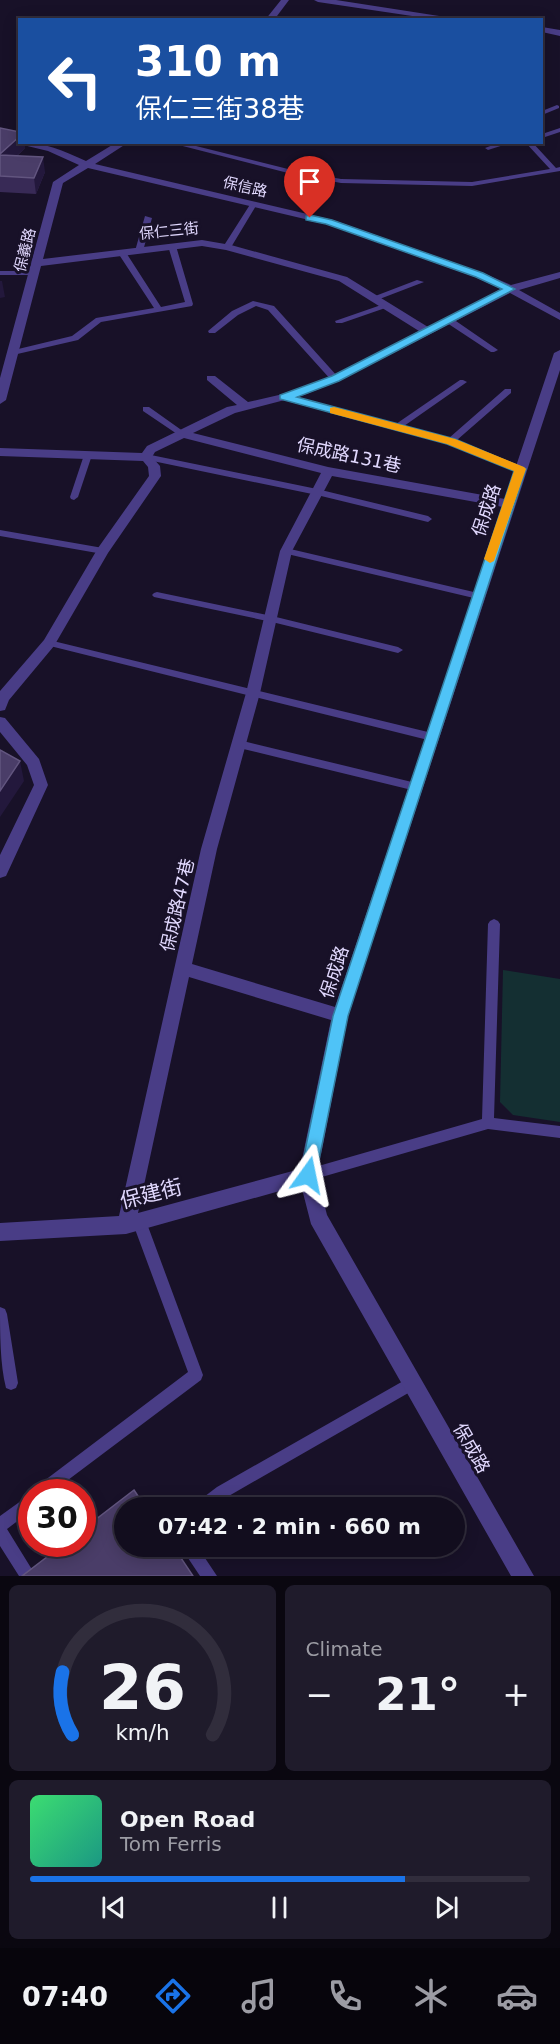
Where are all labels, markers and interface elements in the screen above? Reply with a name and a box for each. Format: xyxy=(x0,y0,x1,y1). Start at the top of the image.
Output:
text: 310 m xyxy=(135,37,281,86)
icon: left xyxy=(36,42,114,120)
text: 保仁三街38巷 xyxy=(135,93,304,124)
pin xyxy=(284,156,335,218)
icon: arrive xyxy=(293,165,326,198)
street label: 保信路 xyxy=(221,173,269,201)
street label: 保仁三街 xyxy=(138,219,200,243)
street label: 保義路 xyxy=(11,226,39,274)
street label: 保成路131巷 xyxy=(295,434,403,476)
street label: 保成路 xyxy=(468,481,504,539)
street label: 保成路47巷 xyxy=(156,856,198,954)
street label: 保成路 xyxy=(316,943,352,1001)
position arrow xyxy=(276,1143,340,1207)
street label: 保建街 xyxy=(118,1175,184,1213)
street label: 保成路 xyxy=(449,1419,495,1477)
speed limit sign: 30 xyxy=(18,1479,96,1557)
text: 07:42 · 2 min · 660 m xyxy=(158,1514,421,1539)
text: Climate xyxy=(306,1637,382,1661)
text: 26 xyxy=(99,1651,186,1724)
text: 21° xyxy=(375,1668,460,1721)
text: − xyxy=(306,1675,333,1714)
text: + xyxy=(502,1675,530,1714)
text: km/h xyxy=(115,1720,169,1745)
text: Open Road xyxy=(120,1807,255,1832)
text: Tom Ferris xyxy=(120,1832,222,1856)
icon: previous xyxy=(97,1891,130,1924)
icon: pause xyxy=(263,1891,296,1924)
icon: next xyxy=(430,1891,463,1924)
icon: directions xyxy=(152,1975,194,2017)
icon: music xyxy=(238,1975,280,2017)
icon: phone xyxy=(324,1975,366,2017)
icon: climate xyxy=(410,1975,452,2017)
icon: car xyxy=(496,1975,538,2017)
text: 07:40 xyxy=(22,1981,108,2012)

